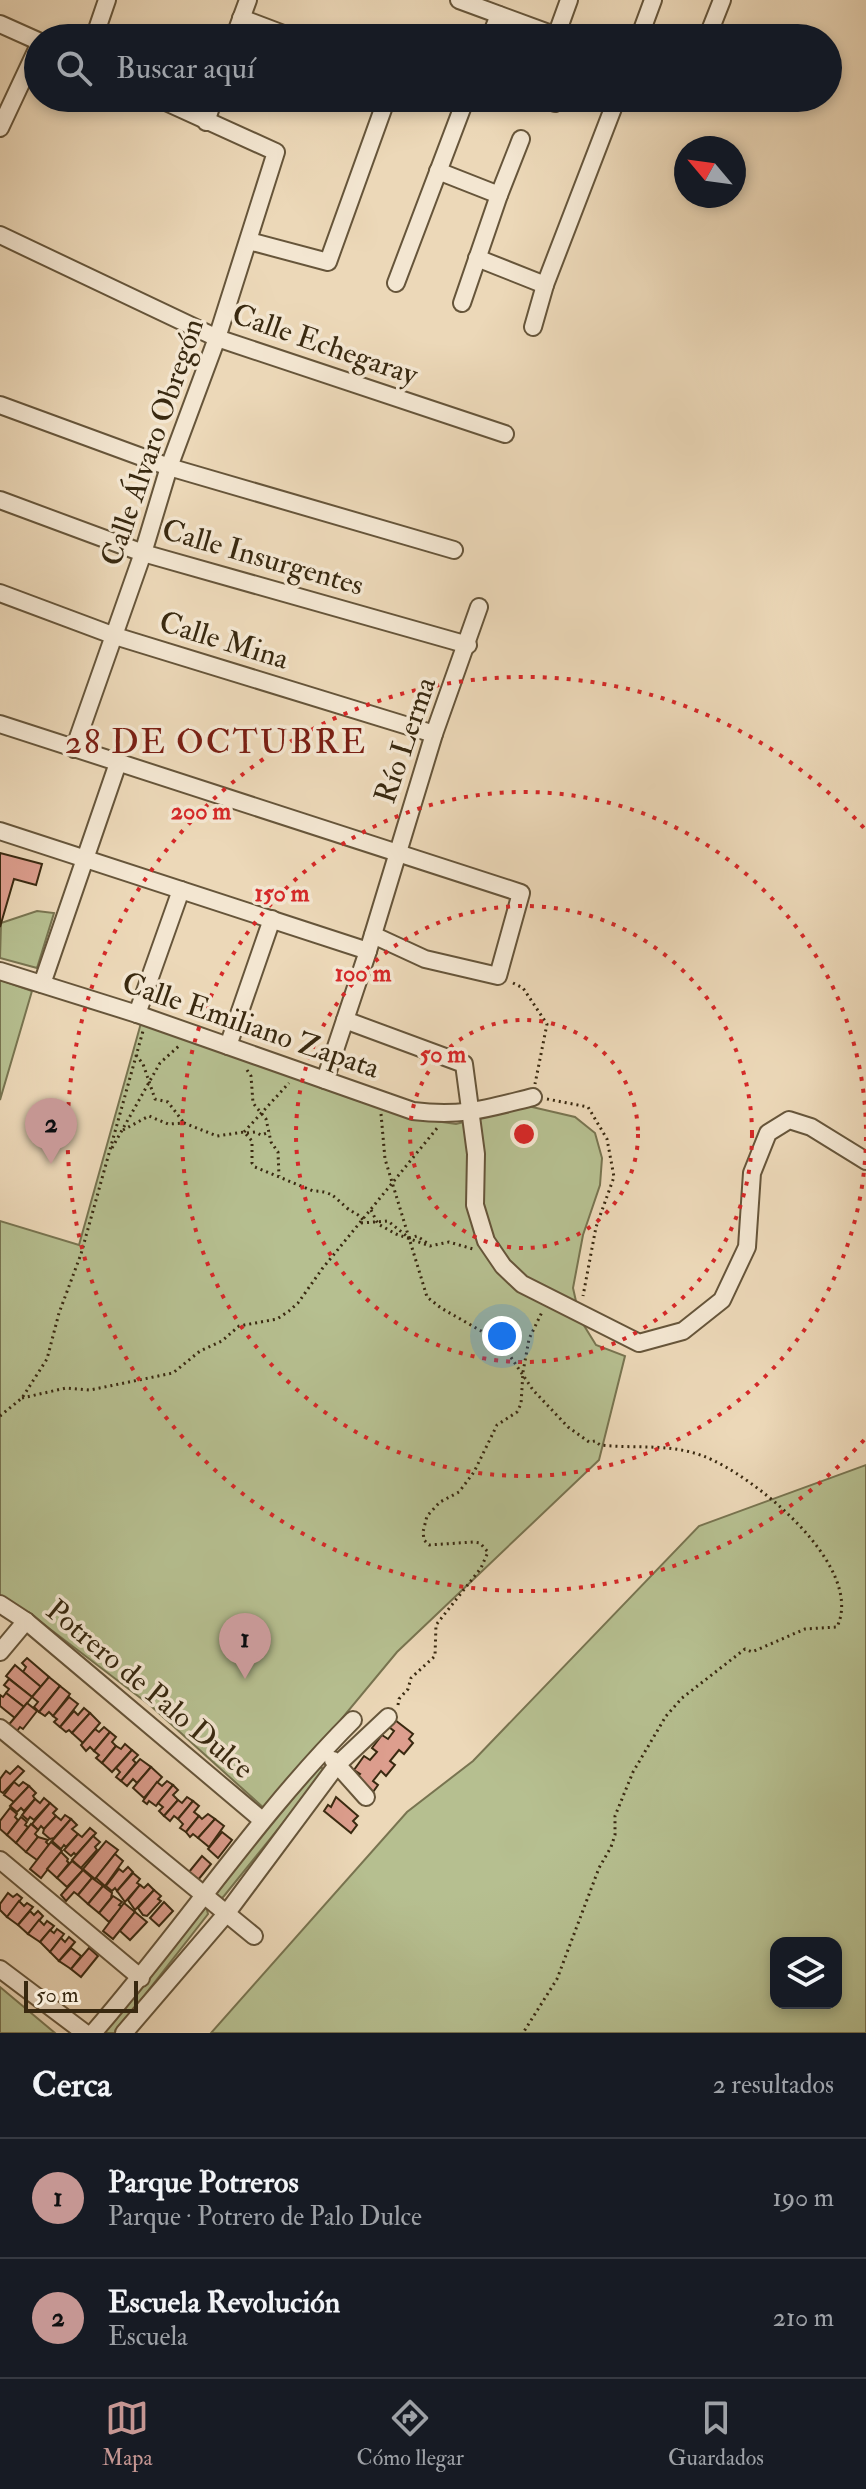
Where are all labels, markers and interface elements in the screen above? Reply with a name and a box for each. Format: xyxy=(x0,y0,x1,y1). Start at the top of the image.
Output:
search box xyxy=(24,24,842,112)
icon: search xyxy=(52,46,96,90)
text: Buscar aquí xyxy=(116,50,255,87)
north arrow xyxy=(674,136,746,208)
street label: Calle Echegaray xyxy=(227,295,423,394)
street label: Calle Álvaro Obregón xyxy=(93,314,212,571)
street label: Calle Insurgentes xyxy=(158,511,368,604)
street label: Calle Mina xyxy=(155,603,294,678)
street label: Río Lerma xyxy=(367,672,445,808)
district label: 28 DE OCTUBRE xyxy=(65,721,367,764)
text: 200 m xyxy=(171,796,232,827)
text: 150 m xyxy=(255,878,310,909)
text: 100 m xyxy=(335,958,392,989)
street label: Calle Emiliano Zapata xyxy=(117,964,385,1087)
text: 50 m xyxy=(420,1039,467,1070)
pin: 2 xyxy=(25,1098,77,1164)
centre of rings xyxy=(510,1120,538,1148)
your location xyxy=(482,1316,522,1356)
street label: Potrero de Palo Dulce xyxy=(38,1592,261,1787)
pin: 1 xyxy=(219,1613,271,1679)
map controls xyxy=(770,1937,842,2009)
button: layers xyxy=(770,1937,842,2009)
scale bar xyxy=(24,1977,138,2013)
text: 50 m xyxy=(36,1981,78,2009)
text: Cerca xyxy=(32,2064,111,2107)
text: 2 resultados xyxy=(713,2069,834,2101)
text: Parque Potreros xyxy=(108,2164,299,2201)
text: 1 xyxy=(53,2182,63,2214)
text: 190 m xyxy=(773,2182,834,2214)
text: Parque · Potrero de Palo Dulce xyxy=(108,2201,422,2233)
text: Escuela Revolución xyxy=(108,2284,340,2321)
text: 2 xyxy=(51,2302,65,2334)
text: 210 m xyxy=(773,2302,834,2334)
text: Escuela xyxy=(108,2321,188,2353)
tab: Mapa xyxy=(102,2396,152,2472)
tab: Cómo llegar xyxy=(357,2396,464,2472)
tab: Guardados xyxy=(668,2396,764,2472)

